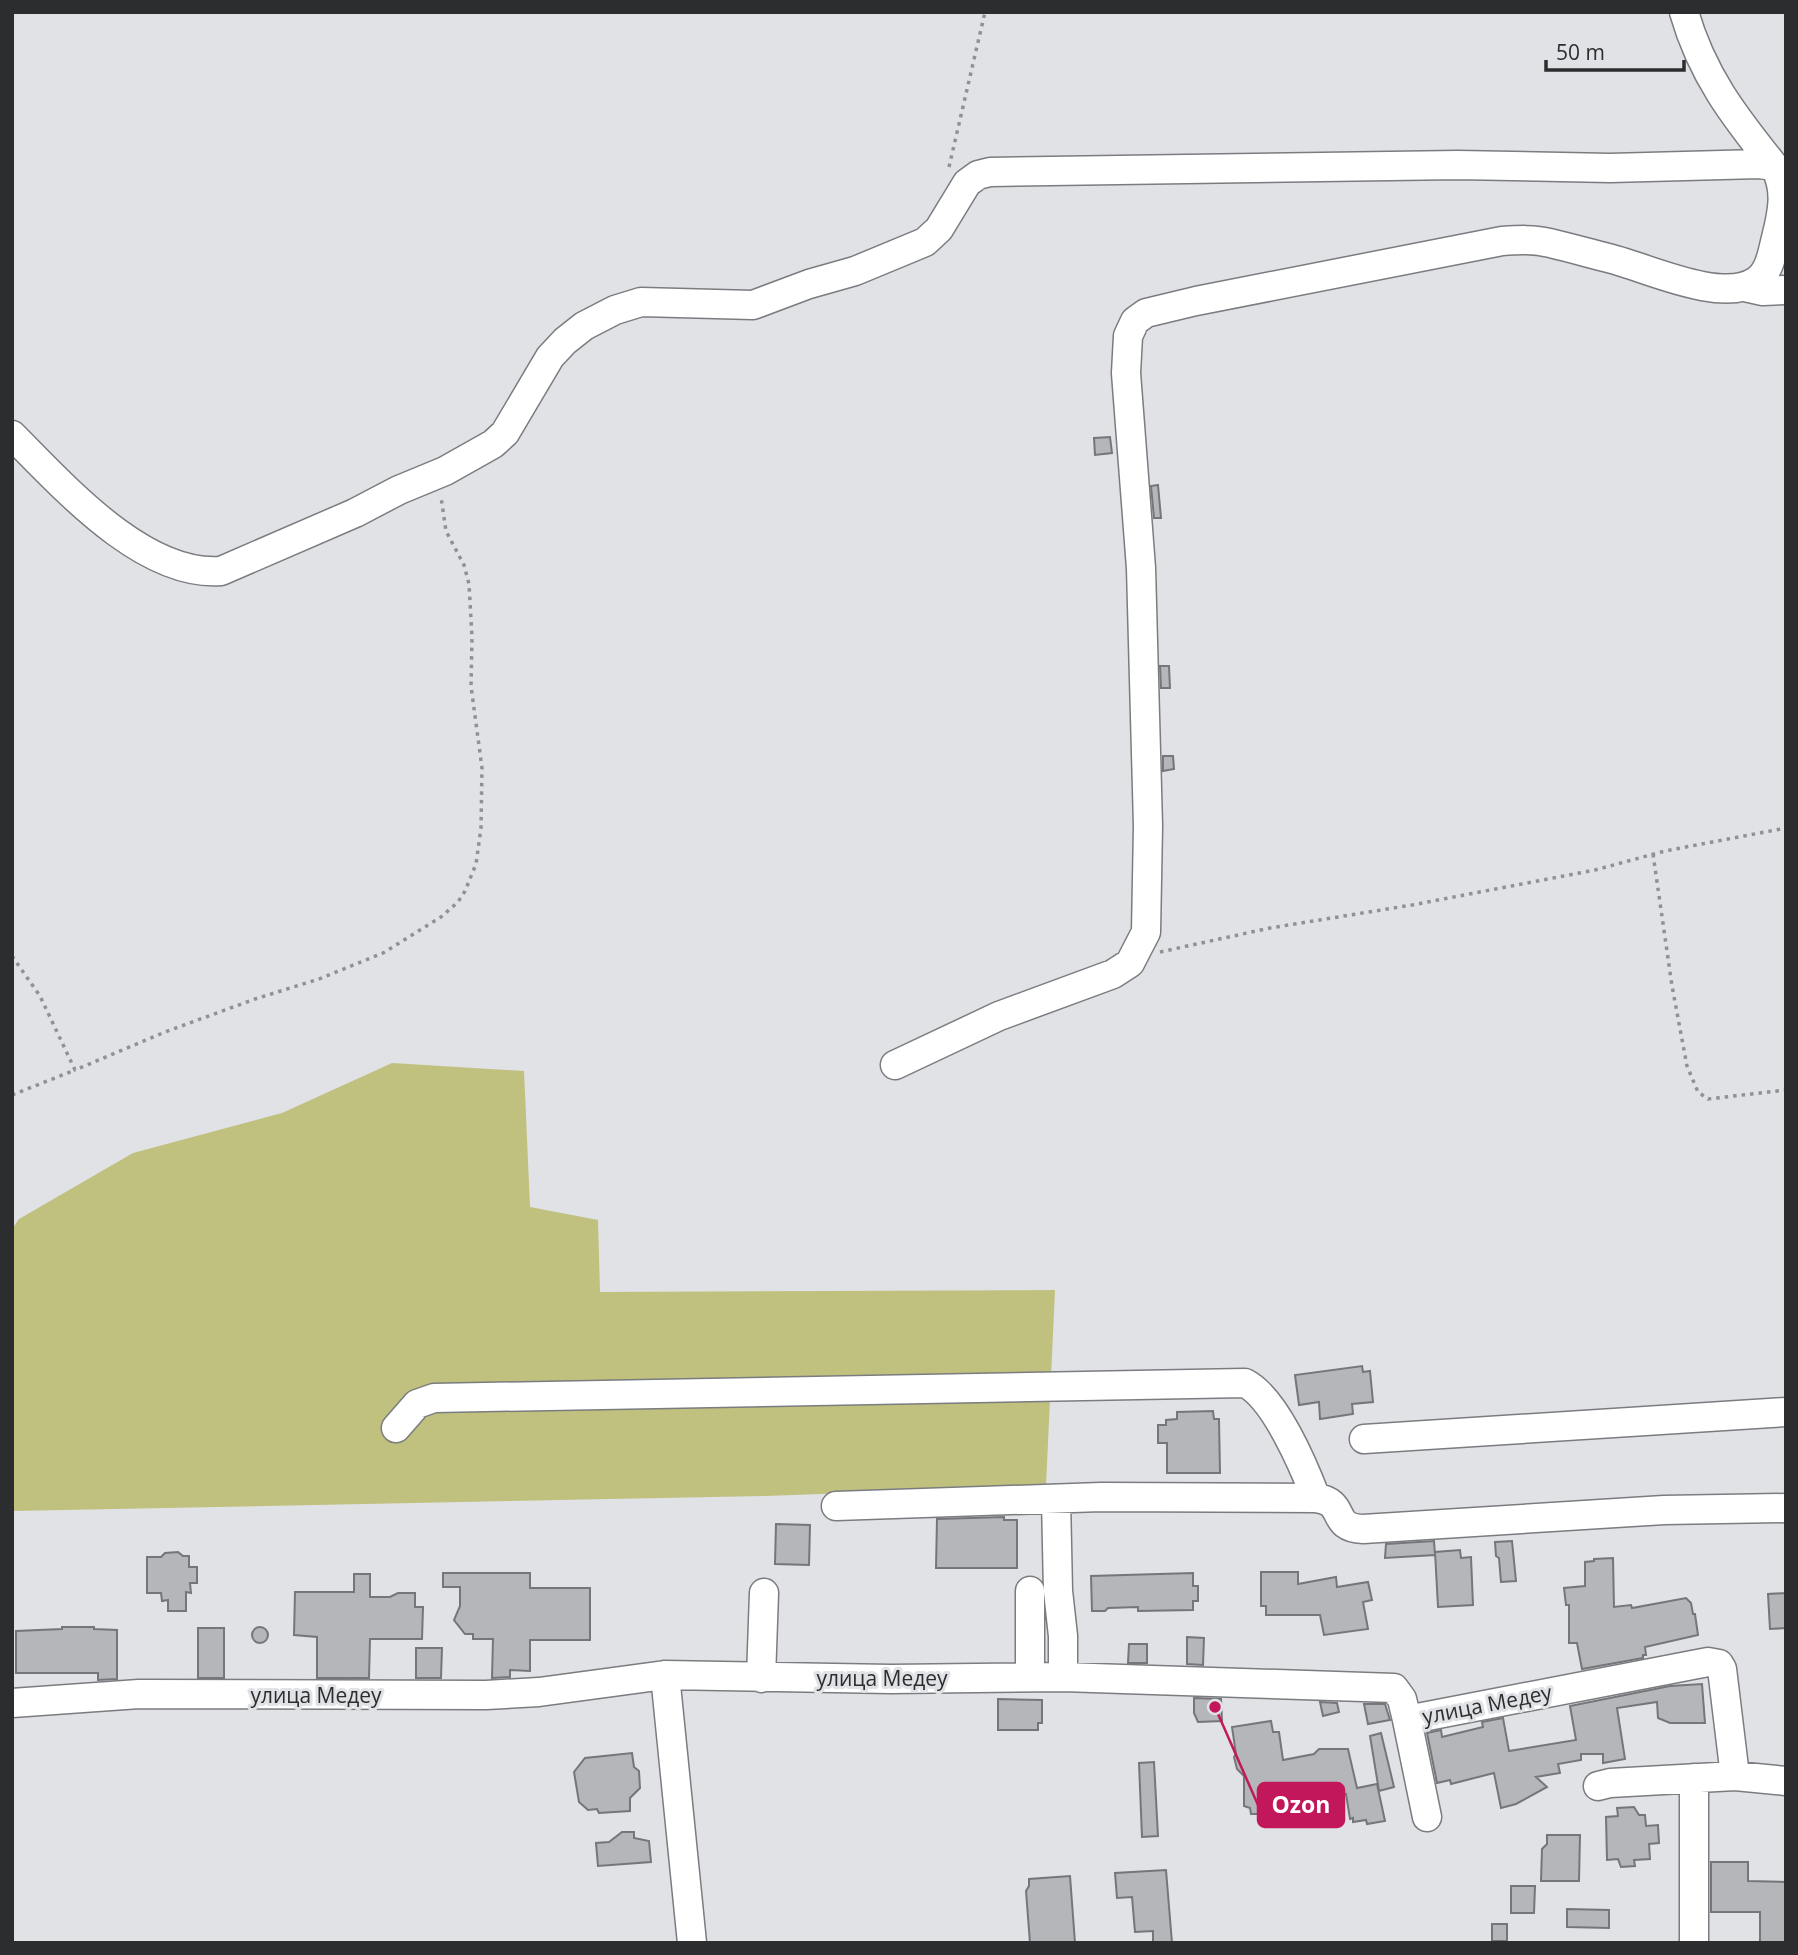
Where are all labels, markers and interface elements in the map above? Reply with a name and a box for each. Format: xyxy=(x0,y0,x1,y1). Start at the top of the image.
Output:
scale bar xyxy=(1546,28,1684,72)
text: 50 m xyxy=(1556,38,1605,66)
street label: улица Медеу xyxy=(816,1664,948,1692)
street label: улица Медеу xyxy=(1420,1678,1555,1730)
street label: улица Медеу xyxy=(250,1681,382,1709)
callout: Ozon xyxy=(1258,1783,1344,1827)
text: Ozon xyxy=(1272,1788,1330,1820)

